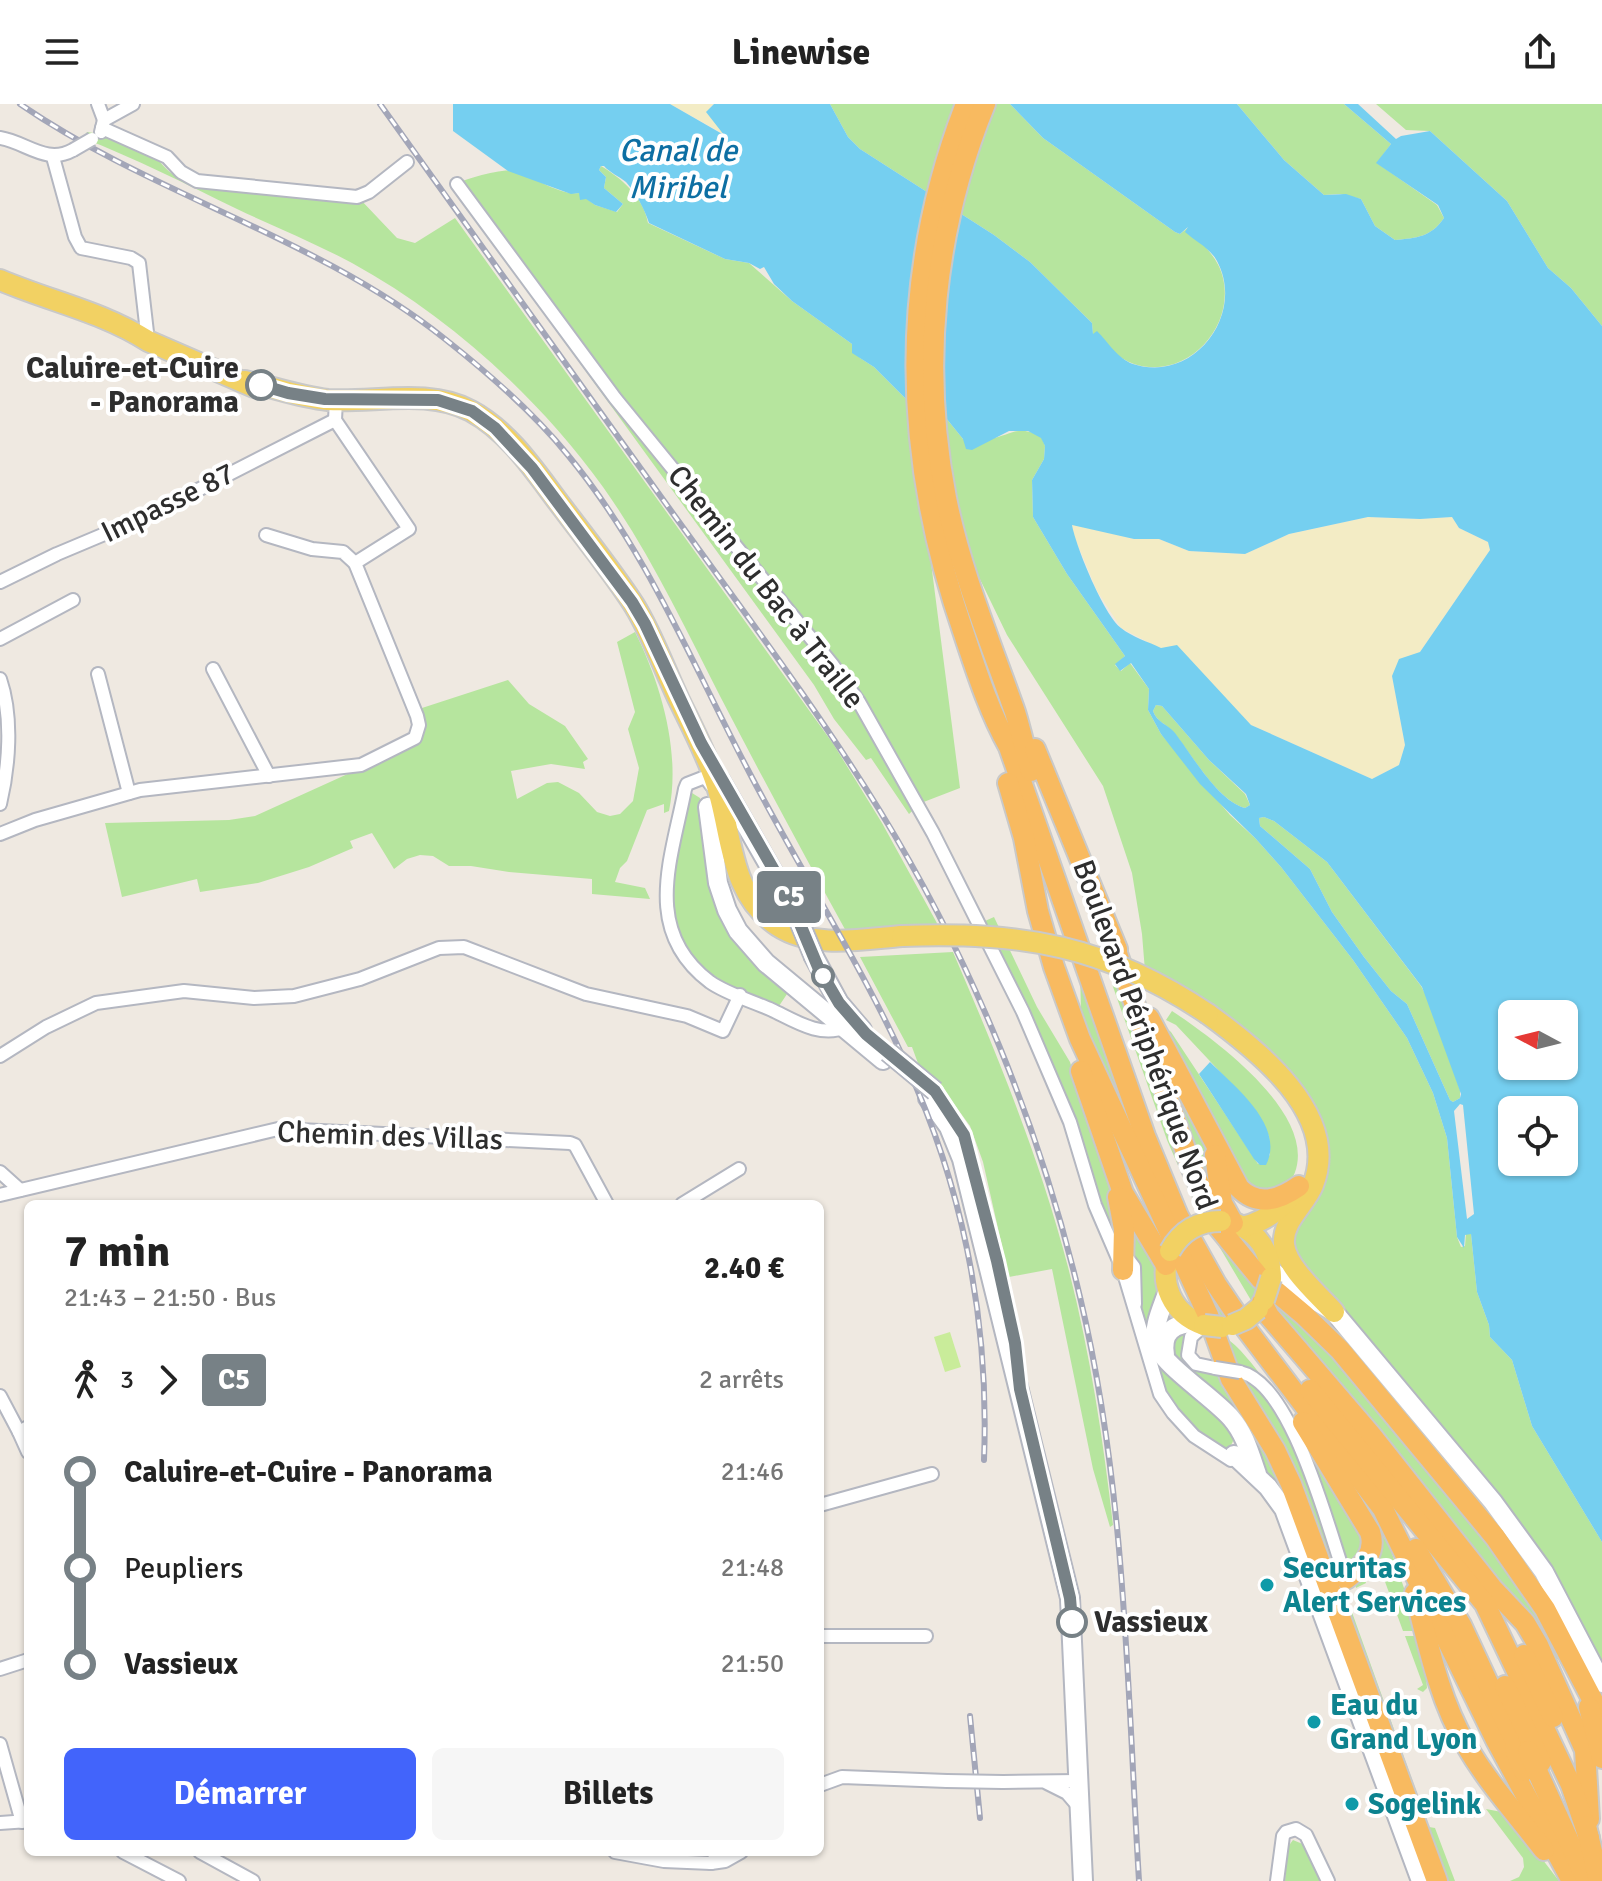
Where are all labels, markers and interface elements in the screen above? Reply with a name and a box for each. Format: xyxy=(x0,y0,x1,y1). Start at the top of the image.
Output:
icon: menu xyxy=(40,30,84,74)
text: Linewise xyxy=(732,30,870,75)
icon: share xyxy=(1518,30,1562,74)
water label: Canal de Miribel xyxy=(619,131,739,207)
place label: Caluire-et-Cuire - Panorama xyxy=(26,350,239,421)
marker: Caluire-et-Cuire - Panorama xyxy=(246,370,276,400)
street label: Impasse 87 xyxy=(95,455,241,551)
street label: Chemin du Bac à Traille xyxy=(659,458,873,716)
street label: Boulevard Périphérique Nord xyxy=(1064,855,1226,1215)
line badge: C5 xyxy=(753,871,825,923)
text: C5 xyxy=(773,880,805,914)
unlabelled marker xyxy=(812,965,834,987)
north arrow xyxy=(1498,1000,1578,1080)
map controls xyxy=(1498,1000,1578,1176)
button: locate xyxy=(1498,1096,1578,1176)
street label: Chemin des Villas xyxy=(276,1114,504,1158)
text: 7 min xyxy=(64,1225,170,1279)
text: 2.40 € xyxy=(704,1250,784,1287)
text: 21:43 – 21:50 · Bus xyxy=(64,1282,276,1314)
icon: walk xyxy=(64,1358,108,1402)
icon: forward xyxy=(146,1358,190,1402)
text: C5 xyxy=(218,1363,250,1397)
text: 3 xyxy=(120,1364,134,1396)
text: 2 arrêts xyxy=(699,1364,784,1396)
text: Caluire-et-Cuire - Panorama xyxy=(124,1454,493,1491)
text: 21:46 xyxy=(721,1456,784,1488)
text: Peupliers xyxy=(124,1550,244,1587)
place label: Securitas Alert Services xyxy=(1283,1550,1466,1621)
text: 21:48 xyxy=(721,1552,784,1584)
marker: Securitas Alert Services xyxy=(1258,1576,1276,1594)
place label: Vassieux xyxy=(1094,1604,1209,1641)
marker: Vassieux xyxy=(1057,1607,1087,1637)
text: Vassieux xyxy=(124,1646,238,1683)
text: 21:50 xyxy=(721,1648,784,1680)
place label: Eau du Grand Lyon xyxy=(1330,1687,1477,1758)
marker: Eau du Grand Lyon xyxy=(1305,1713,1323,1731)
button: Démarrer xyxy=(64,1748,416,1840)
button: Billets xyxy=(432,1748,784,1840)
place label: Sogelink xyxy=(1368,1786,1482,1823)
marker: Sogelink xyxy=(1343,1795,1361,1813)

